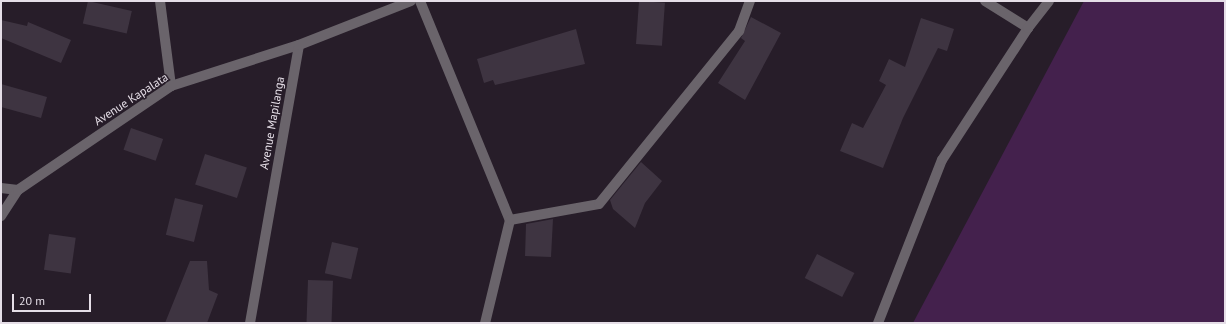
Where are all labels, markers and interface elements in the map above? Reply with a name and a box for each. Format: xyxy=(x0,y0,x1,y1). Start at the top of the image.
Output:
street label: Avenue Kapalata xyxy=(91,70,171,128)
street label: Avenue Mapilanga xyxy=(257,75,287,171)
scale bar xyxy=(14,286,93,312)
text: 20 m xyxy=(19,293,45,308)

